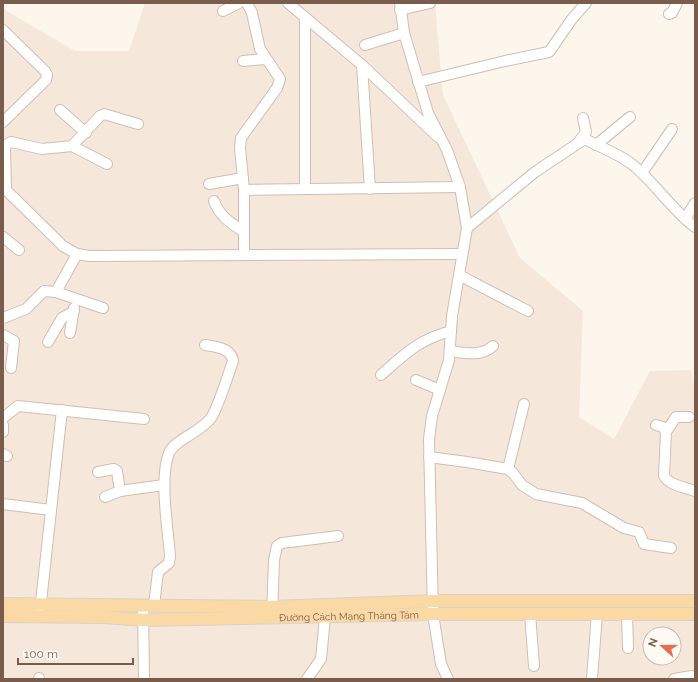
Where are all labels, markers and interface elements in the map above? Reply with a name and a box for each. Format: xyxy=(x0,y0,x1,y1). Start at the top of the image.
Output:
street label: Đường Cách Mạng Tháng Tám xyxy=(279,609,419,623)
north arrow xyxy=(642,626,682,666)
text: N xyxy=(646,636,661,649)
scale bar xyxy=(18,640,133,666)
text: 100 m xyxy=(24,647,58,661)

